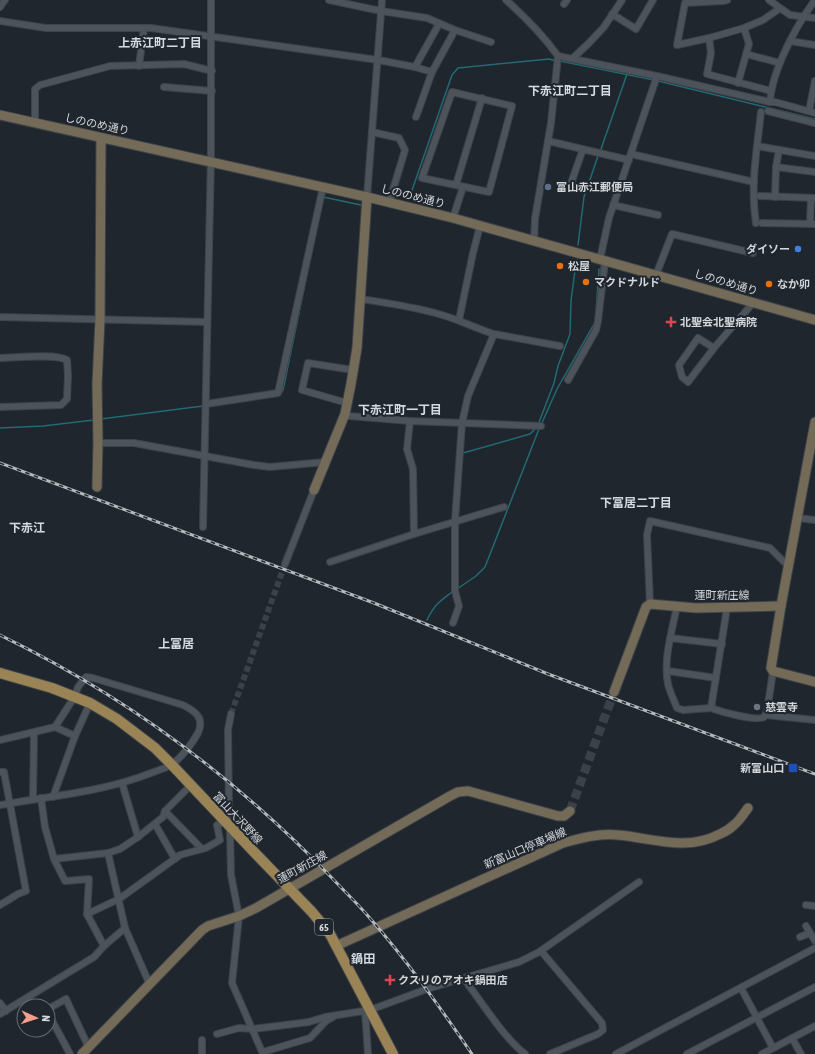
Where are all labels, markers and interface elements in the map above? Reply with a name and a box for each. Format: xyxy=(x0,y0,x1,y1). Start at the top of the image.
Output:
district label: 上赤江町二丁目 xyxy=(118,36,202,50)
district label: 下赤江町二丁目 xyxy=(528,84,612,98)
street label: しののめ通り xyxy=(63,111,131,137)
place label: 富山赤江郵便局 xyxy=(556,181,633,193)
street label: しののめ通り xyxy=(380,182,446,210)
marker: 富山赤江郵便局 xyxy=(543,182,553,192)
place label: ダイソー xyxy=(746,243,790,255)
marker: ダイソー xyxy=(793,244,803,254)
place label: 松屋 xyxy=(568,260,590,272)
marker: 松屋 xyxy=(555,261,565,271)
street label: しののめ通り xyxy=(693,267,759,297)
place label: マクドナルド xyxy=(594,276,660,288)
marker: マクドナルド xyxy=(581,277,591,287)
place label: なか卯 xyxy=(777,278,810,290)
marker: なか卯 xyxy=(764,279,774,289)
marker: 北聖会北聖病院 xyxy=(665,316,677,328)
place label: 北聖会北聖病院 xyxy=(680,316,757,328)
district label: 下赤江町一丁目 xyxy=(358,403,442,417)
district label: 下冨居二丁目 xyxy=(600,496,672,510)
district label: 下赤江 xyxy=(9,521,45,535)
street label: 蓮町新庄線 xyxy=(695,589,750,601)
district label: 上冨居 xyxy=(158,637,194,651)
place label: 慈雲寺 xyxy=(765,701,798,713)
marker: 慈雲寺 xyxy=(752,702,762,712)
place label: 新富山口 xyxy=(740,762,784,774)
marker: 新富山口 xyxy=(787,762,799,774)
street label: 富山大沢野線 xyxy=(211,790,265,846)
street label: 新富山口停車場線 xyxy=(482,825,568,871)
street label: 蓮町新庄線 xyxy=(275,848,329,886)
road number: 65 xyxy=(315,919,333,935)
district label: 鍋田 xyxy=(351,952,375,966)
place label: クスリのアオキ鍋田店 xyxy=(398,974,508,986)
marker: クスリのアオキ鍋田店 xyxy=(385,975,395,985)
north arrow xyxy=(16,998,56,1038)
text: N xyxy=(40,1015,52,1022)

